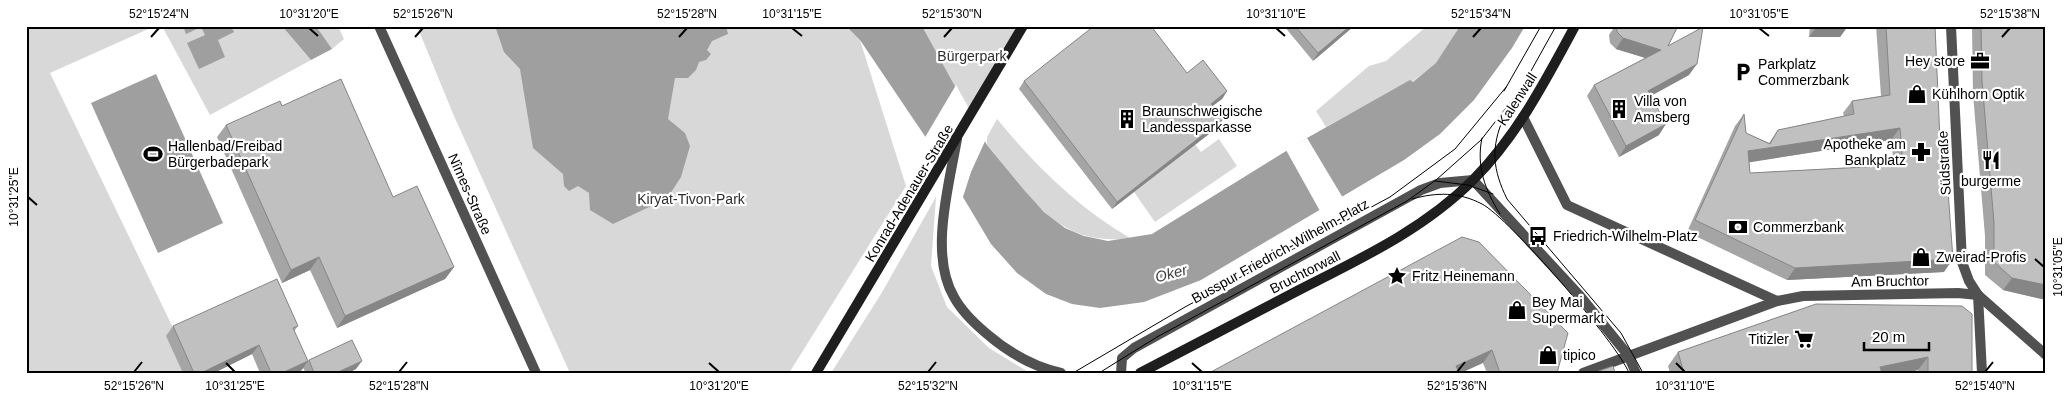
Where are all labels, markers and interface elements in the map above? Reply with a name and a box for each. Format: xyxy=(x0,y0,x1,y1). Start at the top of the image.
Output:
text: 52°15'24"N xyxy=(129,7,189,21)
text: 10°31'20"E xyxy=(279,7,339,21)
text: 52°15'26"N xyxy=(393,7,453,21)
text: 52°15'28"N xyxy=(657,7,717,21)
text: 10°31'15"E xyxy=(762,7,822,21)
text: 52°15'30"N xyxy=(922,7,982,21)
text: 10°31'10"E xyxy=(1246,7,1306,21)
text: 52°15'34"N xyxy=(1451,7,1511,21)
text: 10°31'05"E xyxy=(1729,7,1789,21)
text: 52°15'38"N xyxy=(1980,7,2040,21)
park label: Bürgerpark xyxy=(937,48,1008,64)
office icon: Hey store xyxy=(1969,50,1991,72)
place label: Hey store xyxy=(1905,53,1965,69)
place label: Parkplatz Commerzbank xyxy=(1758,56,1850,88)
parking icon: Parkplatz Commerzbank xyxy=(1732,61,1754,83)
street label: Kalenwall xyxy=(1494,70,1540,128)
shop icon: Kühlhorn Optik xyxy=(1906,83,1928,105)
place label: Kühlhorn Optik xyxy=(1932,86,2026,102)
place label: Villa von Amsberg xyxy=(1634,93,1690,125)
building icon: Villa von Amsberg xyxy=(1608,98,1630,120)
place label: Braunschweigische Landessparkasse xyxy=(1142,103,1263,135)
building icon: Braunschweigische Landessparkasse xyxy=(1116,108,1138,130)
street label: Konrad-Adenauer-Straße xyxy=(862,121,956,264)
street label: Südstraße xyxy=(1934,130,1954,196)
place label: Apotheke am Bankplatz xyxy=(1824,136,1906,168)
place label: Hallenbad/Freibad Bürgerbadepark xyxy=(168,138,282,170)
pharmacy icon: Apotheke am Bankplatz xyxy=(1910,141,1932,163)
sports icon: Hallenbad/Freibad Bürgerbadepark xyxy=(142,143,164,165)
restaurant icon: burgerme xyxy=(1980,149,2002,171)
street label: Nîmes-Straße xyxy=(445,151,495,237)
text: 10°31'25"E xyxy=(7,167,21,227)
place label: burgerme xyxy=(1961,173,2021,189)
park label: Kiryat-Tivon-Park xyxy=(637,191,746,207)
street label: Busspur Friedrich-Wilhelm-Platz xyxy=(1189,196,1371,306)
bank icon: Commerzbank xyxy=(1727,216,1749,238)
place label: Commerzbank xyxy=(1753,219,1845,235)
bus stop icon: Friedrich-Wilhelm-Platz xyxy=(1527,225,1549,247)
place label: Friedrich-Wilhelm-Platz xyxy=(1553,228,1698,244)
text: 10°31'05"E xyxy=(2051,237,2065,297)
shop icon: Zweirad-Profis xyxy=(1910,246,1932,268)
street label: Bruchtorwall xyxy=(1267,247,1343,297)
place label: Zweirad-Profis xyxy=(1936,249,2026,265)
water label: Oker xyxy=(1153,260,1190,285)
place icon: Fritz Heinemann xyxy=(1386,265,1408,287)
place label: Fritz Heinemann xyxy=(1412,268,1515,284)
street label: Am Bruchtor xyxy=(1851,272,1929,290)
place label: Bey Mai Supermarkt xyxy=(1532,294,1604,326)
shop icon: Bey Mai Supermarkt xyxy=(1506,299,1528,321)
scale bar xyxy=(1864,319,1930,351)
supermarket icon: Titizler xyxy=(1793,328,1815,350)
text: 20 m xyxy=(1872,328,1905,345)
place label: Titizler xyxy=(1748,331,1789,347)
shop icon: tipico xyxy=(1537,344,1559,366)
place label: tipico xyxy=(1563,347,1596,363)
text: 52°15'26"N xyxy=(104,379,164,393)
text: 10°31'25"E xyxy=(205,379,265,393)
text: 52°15'28"N xyxy=(369,379,429,393)
text: 10°31'20"E xyxy=(689,379,749,393)
text: 52°15'32"N xyxy=(898,379,958,393)
text: 10°31'15"E xyxy=(1172,379,1232,393)
text: 52°15'36"N xyxy=(1427,379,1487,393)
text: 10°31'10"E xyxy=(1655,379,1715,393)
text: 52°15'40"N xyxy=(1955,379,2015,393)

